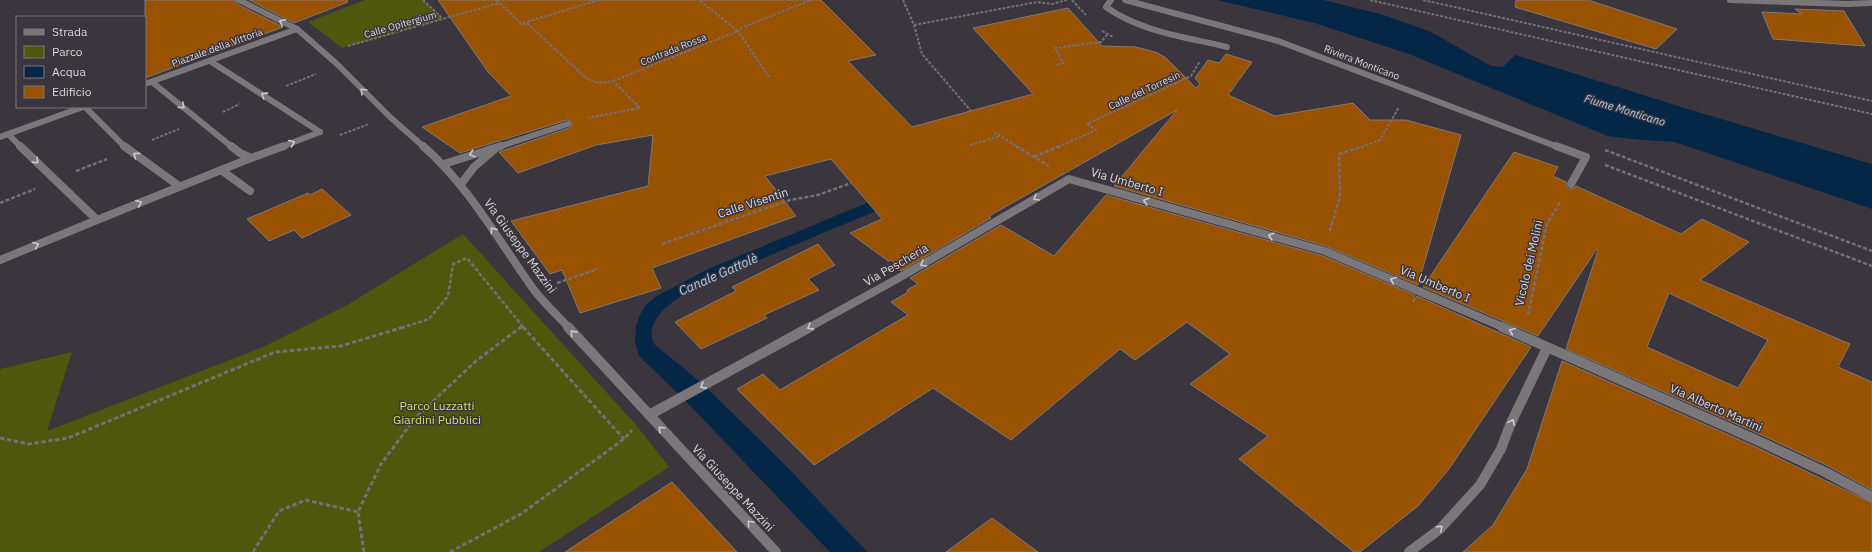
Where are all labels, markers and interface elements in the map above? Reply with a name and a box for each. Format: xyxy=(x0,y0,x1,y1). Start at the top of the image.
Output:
street label: Calle Opitergium xyxy=(362,8,438,41)
legend xyxy=(16,16,146,108)
one-way arrow xyxy=(279,19,286,27)
text: Strada xyxy=(52,24,88,39)
street label: Piazzale della Vittoria xyxy=(170,25,265,70)
street label: Contrada Rossa xyxy=(638,30,709,69)
street label: Riviera Monticano xyxy=(1322,42,1402,83)
text: Parco xyxy=(52,44,83,59)
text: Acqua xyxy=(52,64,86,79)
street label: Calle del Torresin xyxy=(1106,68,1182,113)
text: Edificio xyxy=(52,84,92,99)
one-way arrow xyxy=(360,88,368,96)
water label: Fiume Monticano xyxy=(1583,91,1667,129)
one-way arrow xyxy=(261,92,268,100)
one-way arrow xyxy=(178,102,185,109)
one-way arrow xyxy=(289,139,296,147)
one-way arrow xyxy=(469,150,476,158)
one-way arrow xyxy=(133,153,140,160)
one-way arrow xyxy=(31,156,39,164)
street label: Via Umberto I xyxy=(1089,164,1165,199)
street label: Calle Visentin xyxy=(716,184,790,221)
one-way arrow xyxy=(1033,194,1040,201)
street label: Via Giuseppe Mazzini xyxy=(481,195,560,296)
one-way arrow xyxy=(1142,197,1149,205)
one-way arrow xyxy=(135,199,142,207)
street label: Vicolo dei Molini xyxy=(1511,218,1546,307)
one-way arrow xyxy=(491,228,498,235)
one-way arrow xyxy=(1267,232,1274,241)
street label: Via Pescheria xyxy=(861,240,931,289)
one-way arrow xyxy=(32,242,40,250)
water label: Canale Gattolè xyxy=(676,249,761,299)
one-way arrow xyxy=(920,259,927,266)
street label: Via Umberto I xyxy=(1398,262,1473,305)
one-way arrow xyxy=(1389,277,1397,285)
one-way arrow xyxy=(807,323,814,330)
one-way arrow xyxy=(1509,327,1516,335)
one-way arrow xyxy=(571,330,578,337)
street label: Via Alberto Martini xyxy=(1668,380,1765,435)
one-way arrow xyxy=(700,382,707,389)
park label: Parco Luzzatti Giardini Pubblici xyxy=(393,398,481,427)
one-way arrow xyxy=(1507,419,1515,426)
one-way arrow xyxy=(659,426,666,433)
street label: Via Giuseppe Mazzini xyxy=(689,441,778,534)
one-way arrow xyxy=(747,521,754,528)
one-way arrow xyxy=(1435,526,1442,533)

